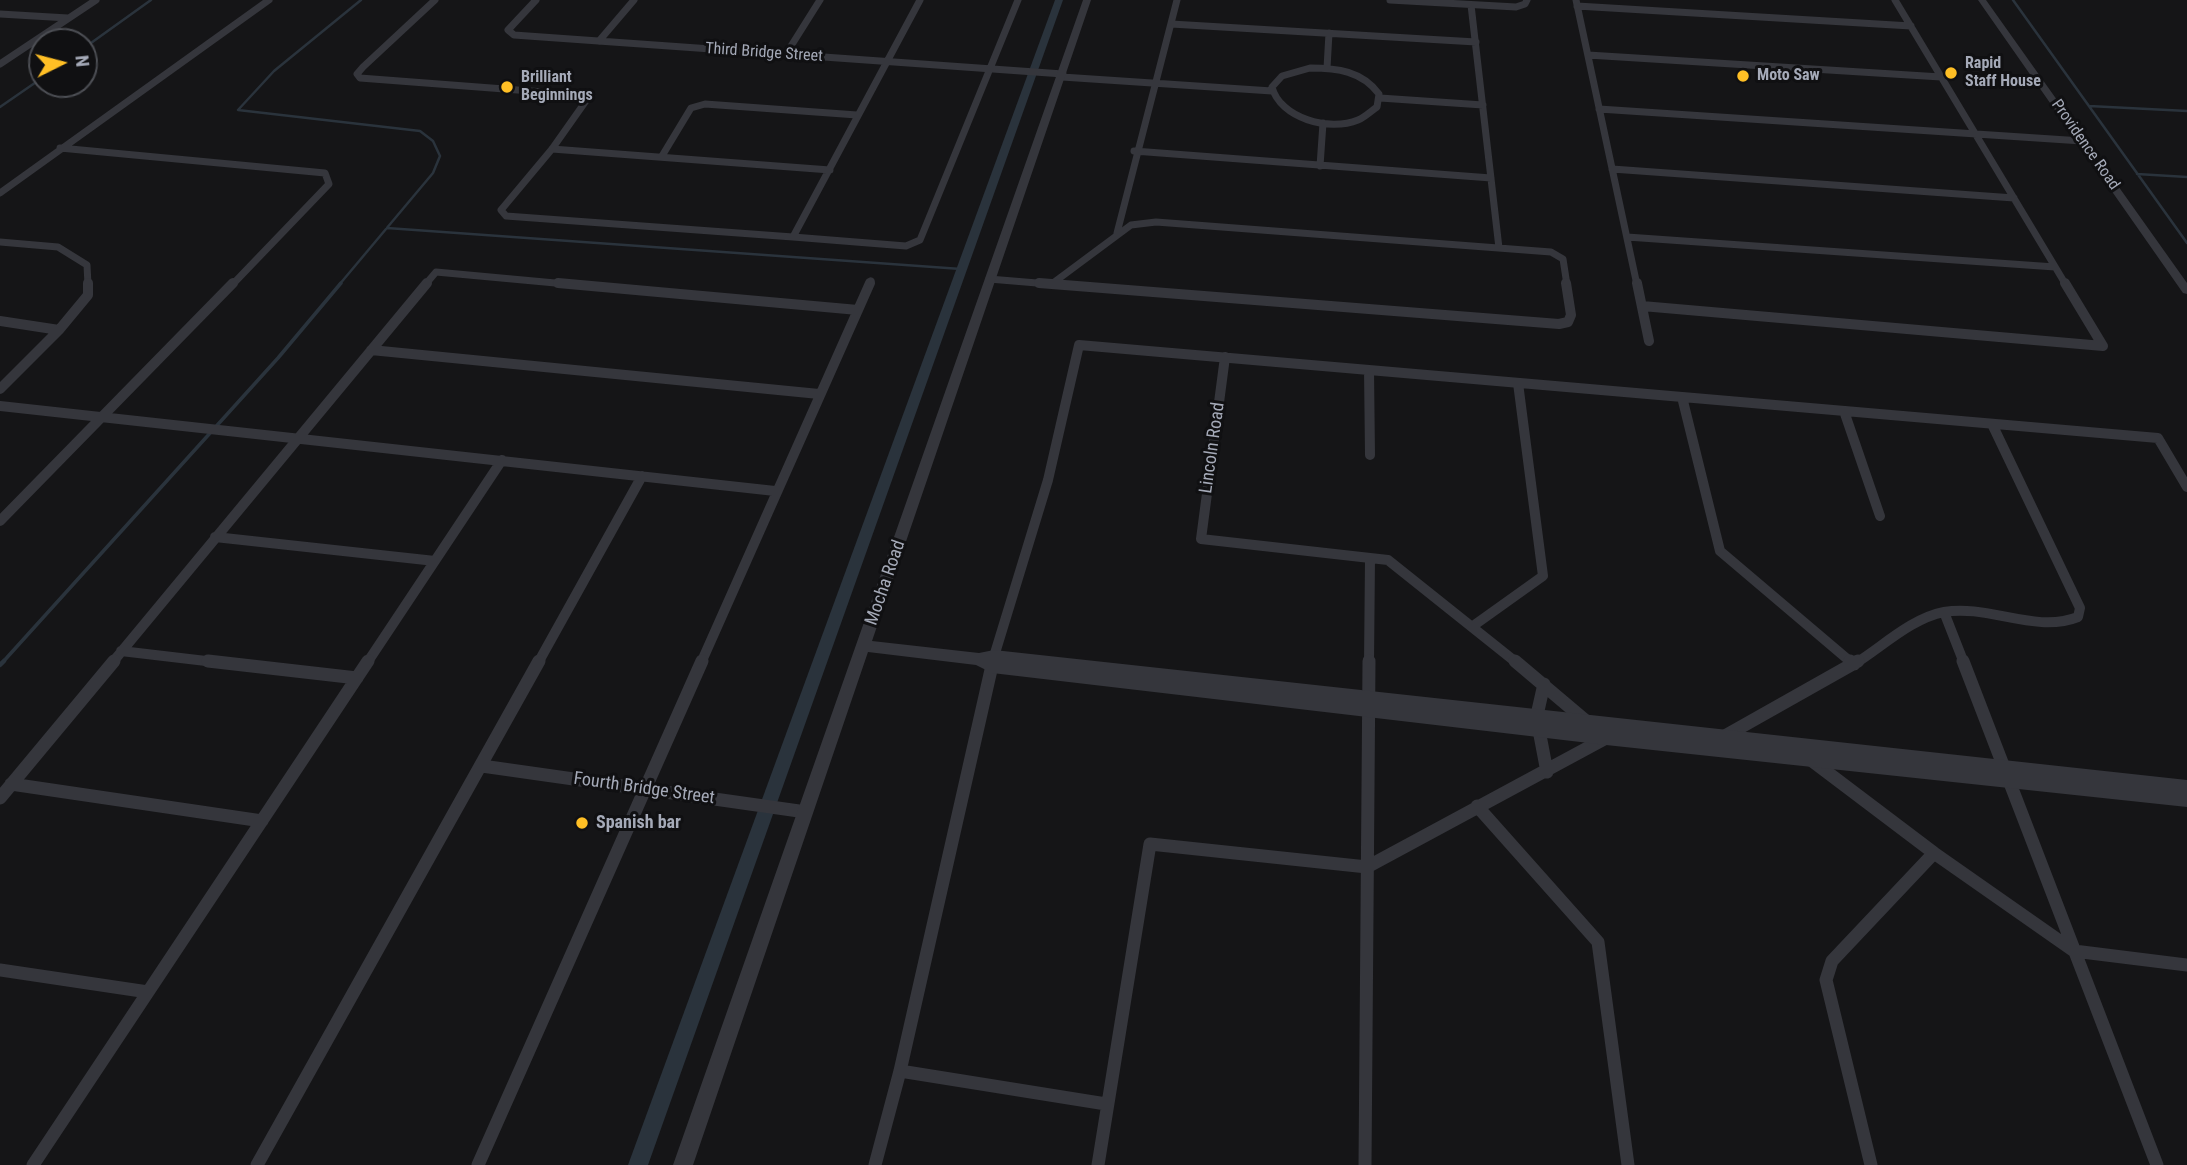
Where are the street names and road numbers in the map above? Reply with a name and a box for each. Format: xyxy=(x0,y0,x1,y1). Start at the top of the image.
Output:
street label: Third Bridge Street xyxy=(705,39,823,67)
street label: Providence Road xyxy=(2047,96,2123,194)
street label: Lincoln Road xyxy=(1196,401,1230,495)
street label: Mocha Road xyxy=(861,538,911,628)
street label: Fourth Bridge Street xyxy=(572,768,716,810)

